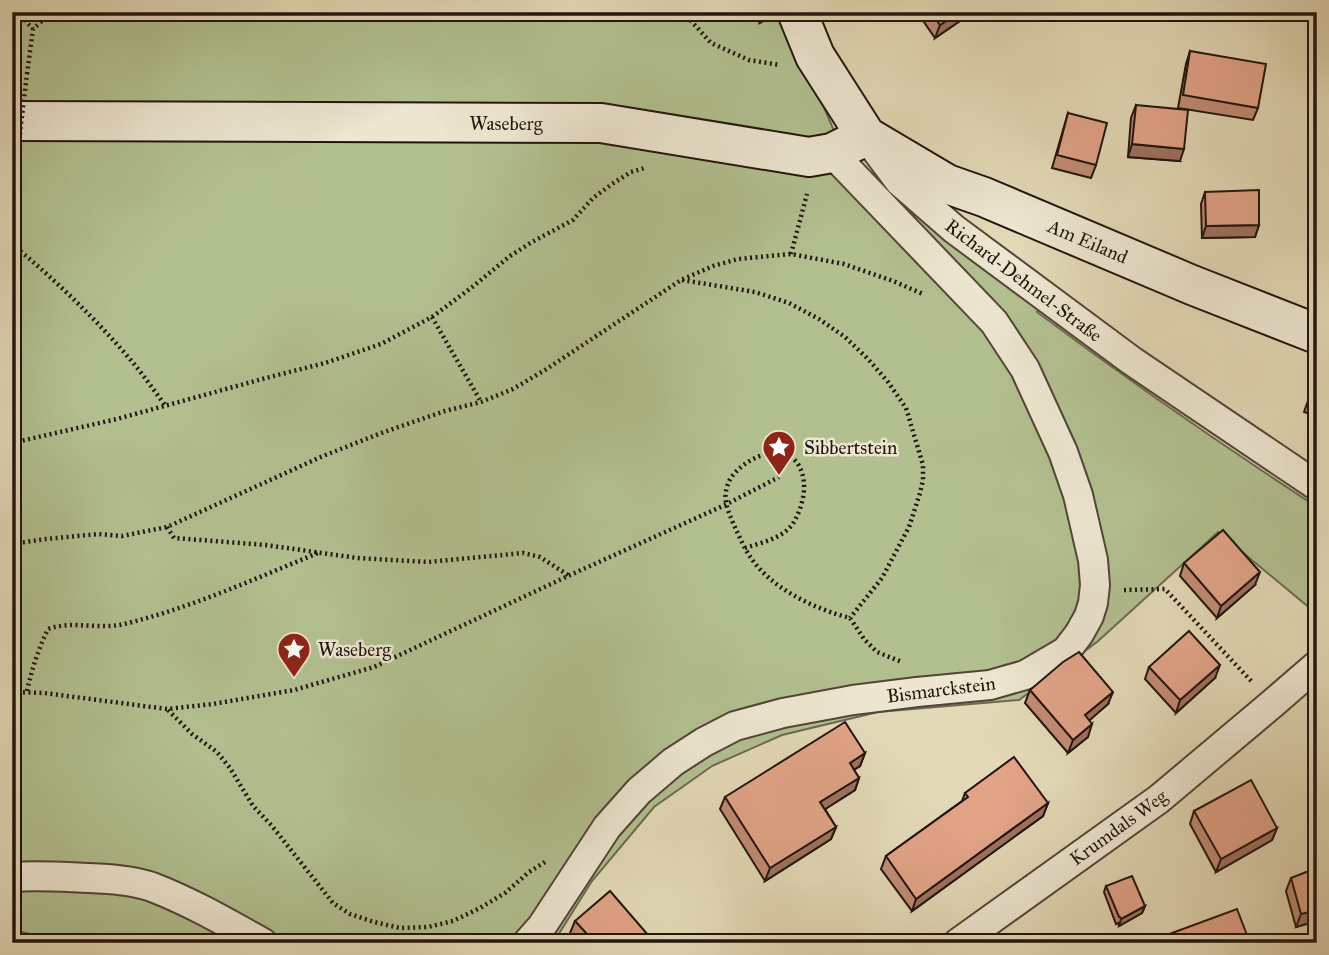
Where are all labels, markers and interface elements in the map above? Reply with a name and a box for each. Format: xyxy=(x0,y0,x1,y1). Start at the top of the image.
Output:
street label: Waseberg xyxy=(469,112,543,136)
street label: Richard-Dehmel-Straße xyxy=(941,214,1107,347)
street label: Am Eiland xyxy=(1043,214,1132,269)
place icon: Sibbertstein xyxy=(760,428,798,477)
place label: Sibbertstein xyxy=(804,436,897,459)
place icon: Waseberg xyxy=(275,630,313,679)
place label: Waseberg xyxy=(318,638,391,662)
street label: Bismarckstein xyxy=(885,671,997,708)
street label: Krumdals Weg xyxy=(1065,784,1172,871)

